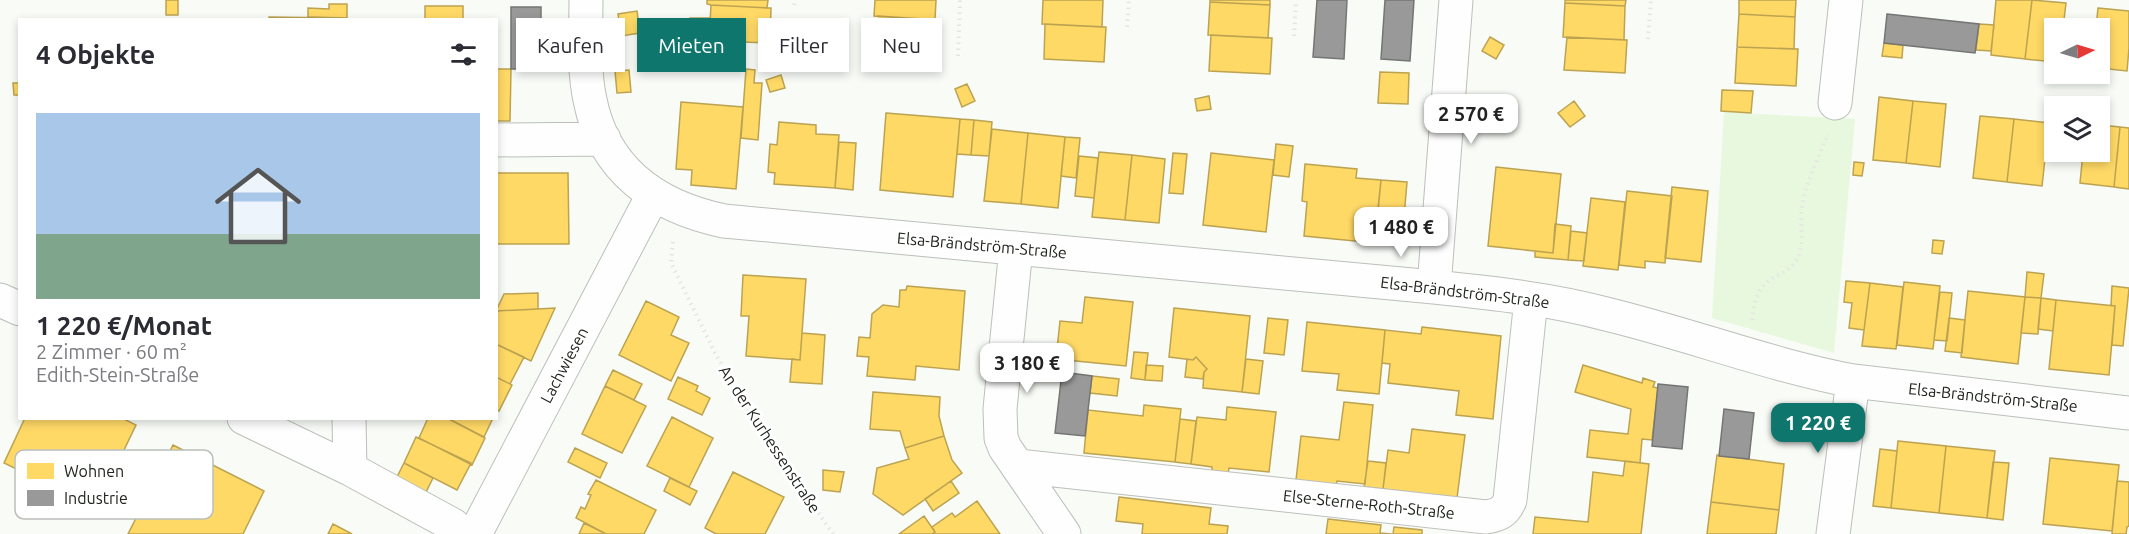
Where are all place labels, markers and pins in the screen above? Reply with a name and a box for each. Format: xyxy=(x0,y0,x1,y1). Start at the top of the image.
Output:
pin: 2 570 € xyxy=(1416,94,1526,145)
pin: 1 480 € xyxy=(1346,207,1456,258)
pin: 3 180 € xyxy=(972,343,1082,394)
pin: 1 220 € xyxy=(1763,403,1873,454)

